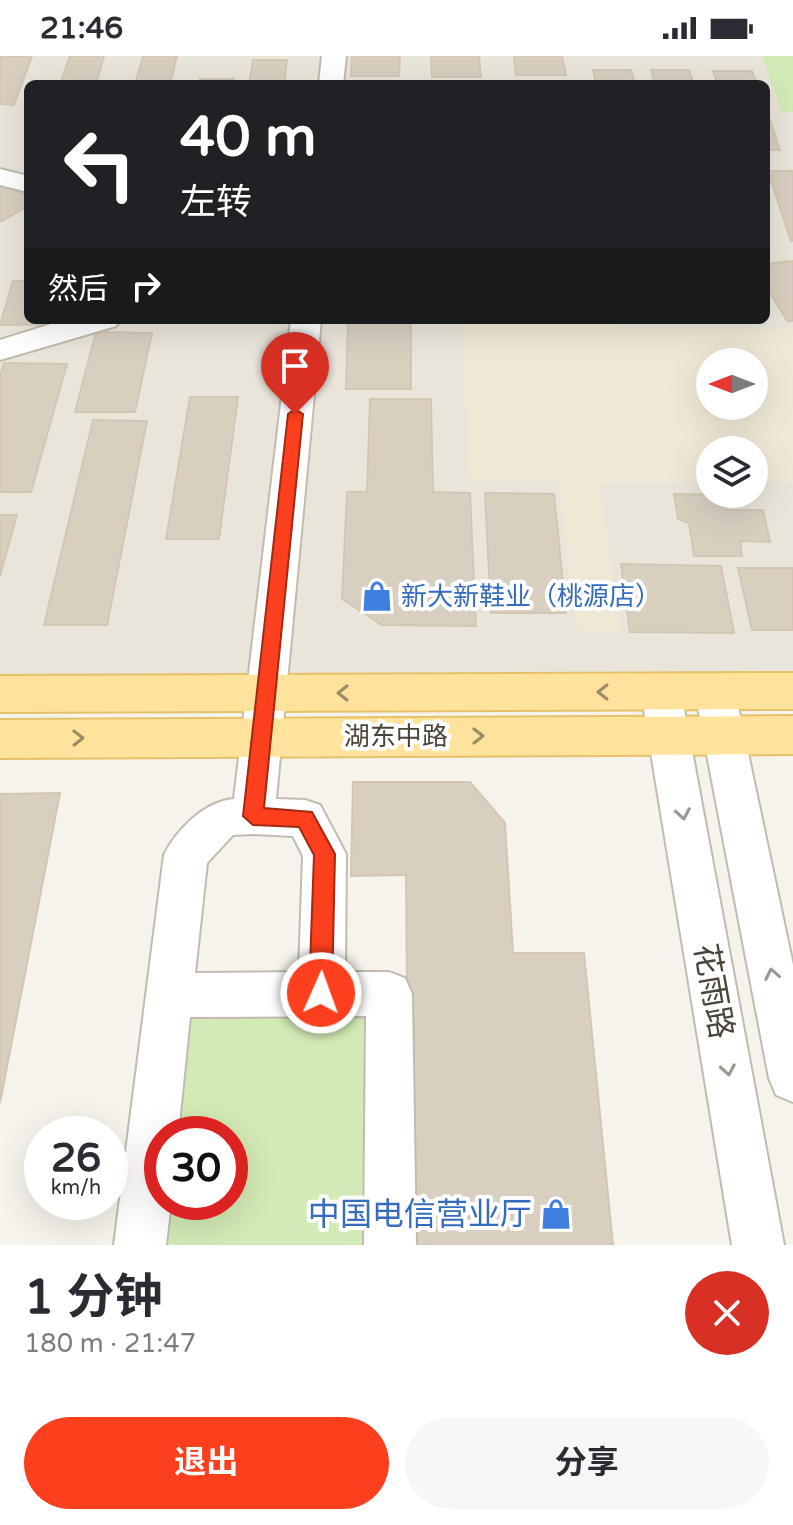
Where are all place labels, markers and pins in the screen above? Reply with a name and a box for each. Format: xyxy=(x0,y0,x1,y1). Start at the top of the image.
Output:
pin xyxy=(261,332,329,414)
shop icon: 新大新鞋业（桃源店） xyxy=(360,579,394,613)
place label: 新大新鞋业（桃源店） xyxy=(401,581,661,612)
place label: 中国电信营业厅 xyxy=(308,1196,532,1234)
shop icon: 中国电信营业厅 xyxy=(539,1197,573,1231)

